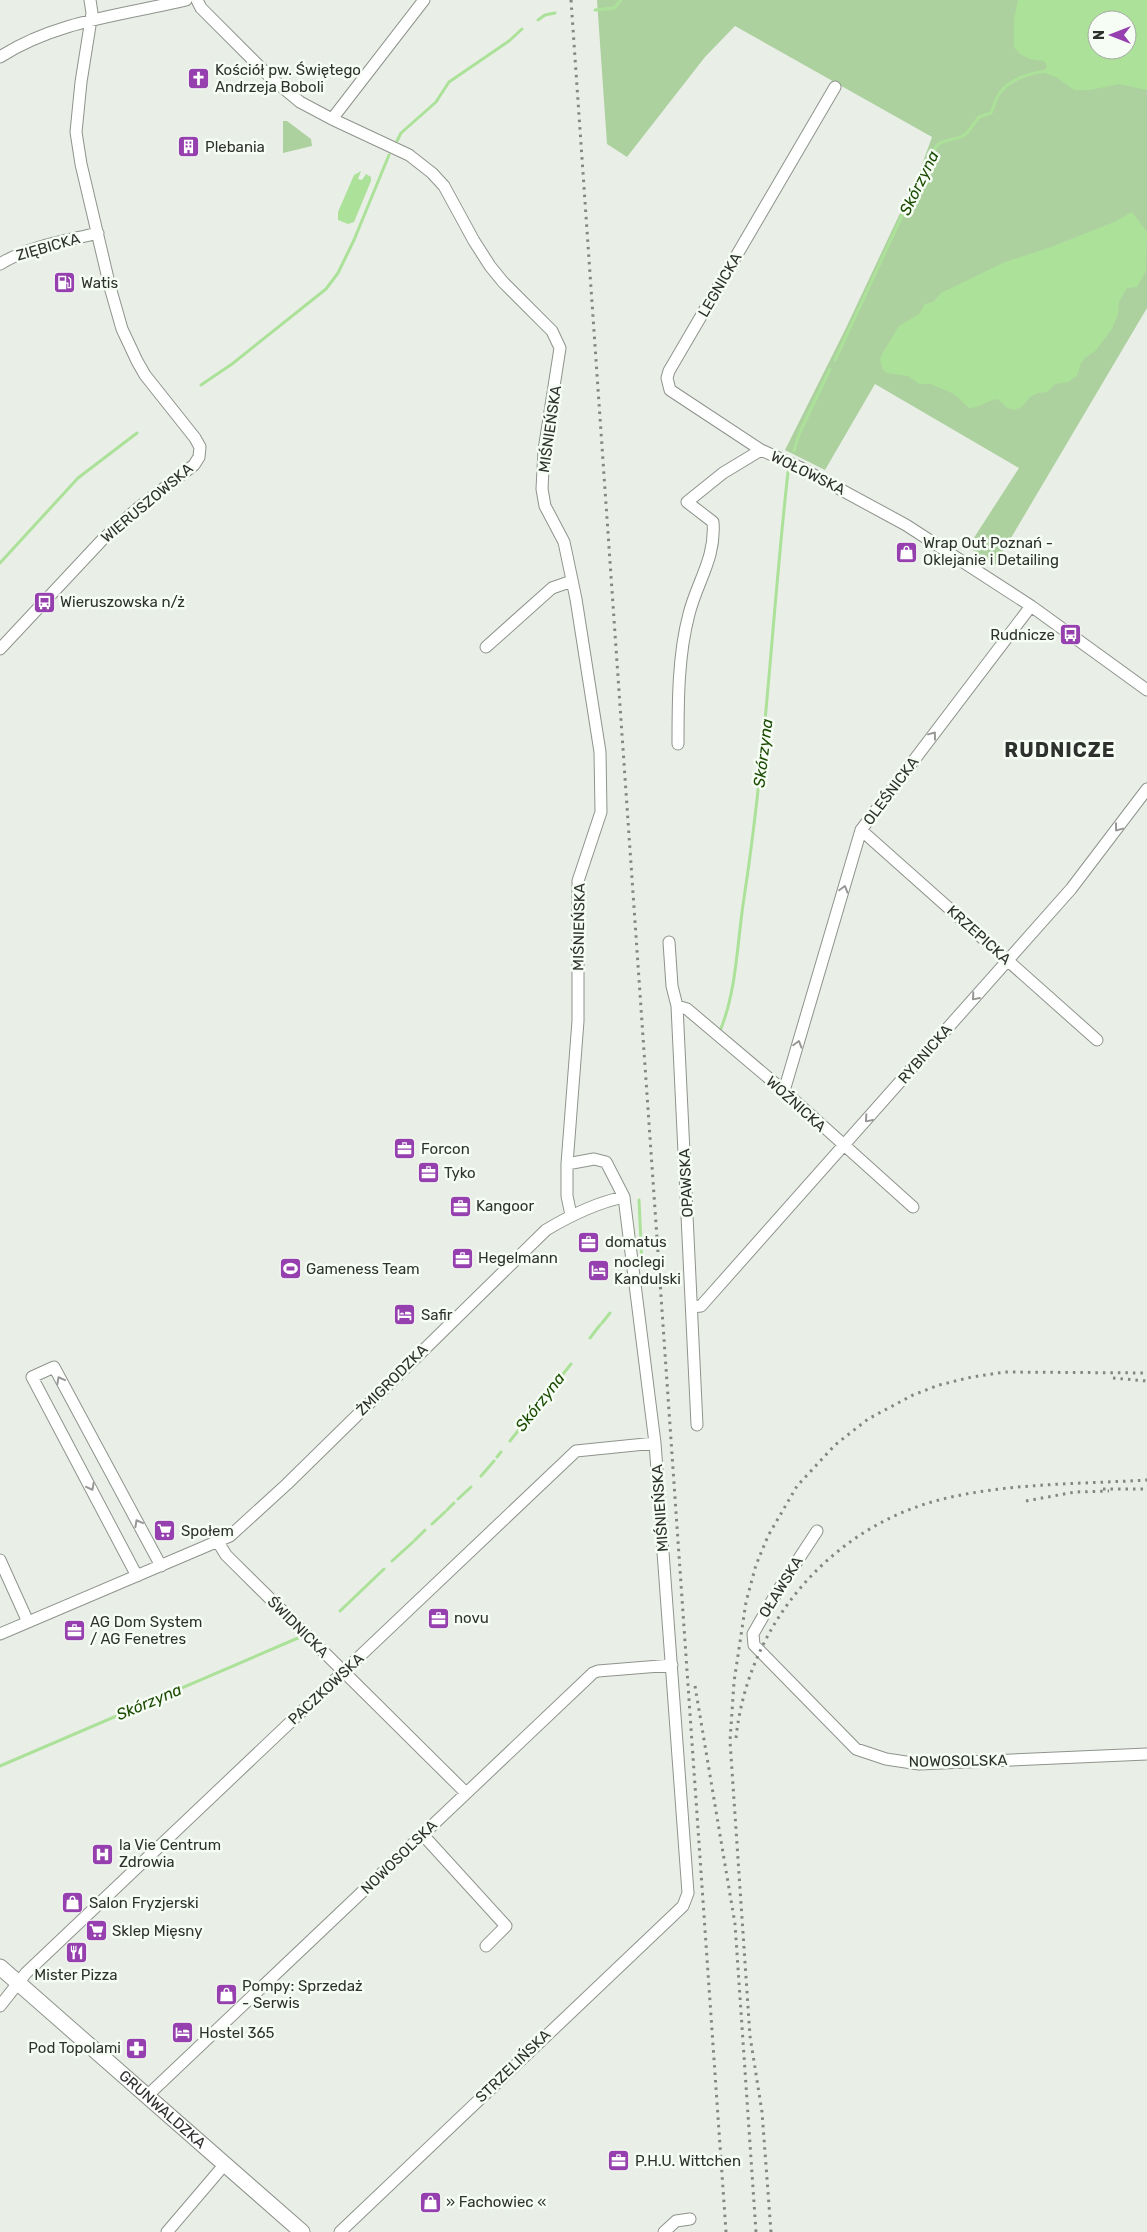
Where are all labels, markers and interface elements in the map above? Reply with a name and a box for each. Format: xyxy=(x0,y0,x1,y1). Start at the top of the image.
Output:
north arrow xyxy=(1087,10,1137,60)
text: N xyxy=(1091,30,1108,40)
place label: Kościół pw. Świętego Andrzeja Boboli xyxy=(215,61,361,96)
church icon: Kościół pw. Świętego Andrzeja Boboli xyxy=(187,67,211,91)
building icon: Plebania xyxy=(177,135,201,159)
place label: Plebania xyxy=(205,138,265,156)
water label: Skórzyna xyxy=(895,148,943,218)
street label: ZIĘBICKA xyxy=(14,229,82,265)
street label: LEGNICKA xyxy=(694,250,746,320)
fuel station icon: Watis xyxy=(53,271,77,295)
place label: Watis xyxy=(81,274,118,292)
street label: MIŚNIEŃSKA xyxy=(535,384,565,474)
street label: WOŁOWSKA xyxy=(768,447,848,499)
street label: WIERUSZOWSKA xyxy=(98,459,196,547)
place label: Wrap Out Poznań - Oklejanie i Detailing xyxy=(923,534,1059,569)
shop icon: Wrap Out Poznań - Oklejanie i Detailing xyxy=(895,540,919,564)
bus stop icon: Wieruszowska n/ż xyxy=(32,590,56,614)
place label: Wieruszowska n/ż xyxy=(60,593,185,611)
bus stop icon: Rudnicze xyxy=(1059,623,1083,647)
place label: Rudnicze xyxy=(990,626,1055,644)
water label: Skórzyna xyxy=(749,718,777,788)
one-way arrow xyxy=(927,732,935,741)
district label: RUDNICZE xyxy=(1004,738,1116,762)
street label: OLEŚNICKA xyxy=(860,753,922,829)
one-way arrow xyxy=(1115,822,1123,831)
street label: MIŚNIEŃSKA xyxy=(569,883,589,971)
one-way arrow xyxy=(838,885,848,893)
street label: KRZEPICKA xyxy=(943,902,1015,968)
one-way arrow xyxy=(972,991,981,1000)
street label: RYBNICKA xyxy=(894,1021,956,1087)
one-way arrow xyxy=(792,1041,802,1049)
street label: WOŹNICKA xyxy=(762,1072,830,1136)
one-way arrow xyxy=(865,1114,874,1123)
office icon: Forcon xyxy=(393,1137,417,1161)
place label: Forcon xyxy=(421,1140,470,1158)
street label: OPAWSKA xyxy=(675,1148,697,1218)
office icon: Tyko xyxy=(416,1161,440,1185)
place label: Tyko xyxy=(444,1164,476,1182)
office icon: Kangoor xyxy=(448,1194,472,1218)
place label: Kangoor xyxy=(476,1197,534,1215)
office icon: domatus xyxy=(577,1230,601,1254)
place label: domatus xyxy=(605,1233,667,1251)
office icon: Hegelmann xyxy=(450,1246,474,1270)
place label: Hegelmann xyxy=(478,1249,558,1267)
place label: noclegi Kandulski xyxy=(614,1253,681,1288)
sports icon: Gameness Team xyxy=(278,1257,302,1281)
hotel icon: noclegi Kandulski xyxy=(586,1259,610,1283)
place label: Gameness Team xyxy=(306,1260,420,1278)
hotel icon: Safir xyxy=(393,1303,417,1327)
place label: Safir xyxy=(421,1306,453,1324)
street label: ŻMIGRODZKA xyxy=(353,1341,431,1419)
water label: Skórzyna xyxy=(511,1369,569,1435)
one-way arrow xyxy=(57,1376,67,1385)
street label: MIŚNIEŃSKA xyxy=(648,1464,672,1552)
one-way arrow xyxy=(85,1482,95,1491)
one-way arrow xyxy=(134,1519,144,1528)
supermarket icon: Społem xyxy=(153,1519,177,1543)
place label: Społem xyxy=(181,1522,234,1540)
street label: OŁAWSKA xyxy=(755,1553,807,1621)
street label: ŚWIDNICKA xyxy=(264,1593,332,1661)
office icon: novu xyxy=(426,1606,450,1630)
place label: novu xyxy=(454,1609,489,1627)
place label: AG Dom System / AG Fenetres xyxy=(90,1613,202,1648)
office icon: AG Dom System / AG Fenetres xyxy=(62,1619,86,1643)
street label: PACZKOWSKA xyxy=(285,1649,367,1729)
water label: Skórzyna xyxy=(114,1680,184,1724)
street label: NOWOSOLSKA xyxy=(908,1751,1008,1771)
street label: NOWOSOLSKA xyxy=(357,1816,441,1898)
place label: la Vie Centrum Zdrowia xyxy=(119,1836,221,1871)
hospital icon: la Vie Centrum Zdrowia xyxy=(91,1842,115,1866)
shop icon: Salon Fryzjerski xyxy=(61,1891,85,1915)
place label: Salon Fryzjerski xyxy=(89,1894,199,1912)
supermarket icon: Sklep Mięsny xyxy=(84,1919,108,1943)
place label: Sklep Mięsny xyxy=(112,1922,202,1940)
restaurant icon: Mister Pizza xyxy=(64,1940,88,1964)
place label: Mister Pizza xyxy=(34,1966,118,1984)
place label: Pompy: Sprzedaż - Serwis xyxy=(242,1977,363,2012)
shop icon: Pompy: Sprzedaż - Serwis xyxy=(214,1983,238,2007)
hotel icon: Hostel 365 xyxy=(171,2021,195,2045)
place label: Hostel 365 xyxy=(199,2024,275,2042)
street label: STRZELIŃSKA xyxy=(472,2026,554,2106)
pharmacy icon: Pod Topolami xyxy=(125,2036,149,2060)
place label: Pod Topolami xyxy=(28,2039,121,2057)
street label: GRUNWALDZKA xyxy=(115,2067,209,2152)
office icon: P.H.U. Wittchen xyxy=(607,2149,631,2173)
place label: P.H.U. Wittchen xyxy=(635,2152,741,2170)
shop icon: » Fachowiec « xyxy=(418,2190,442,2214)
place label: » Fachowiec « xyxy=(446,2193,546,2211)

